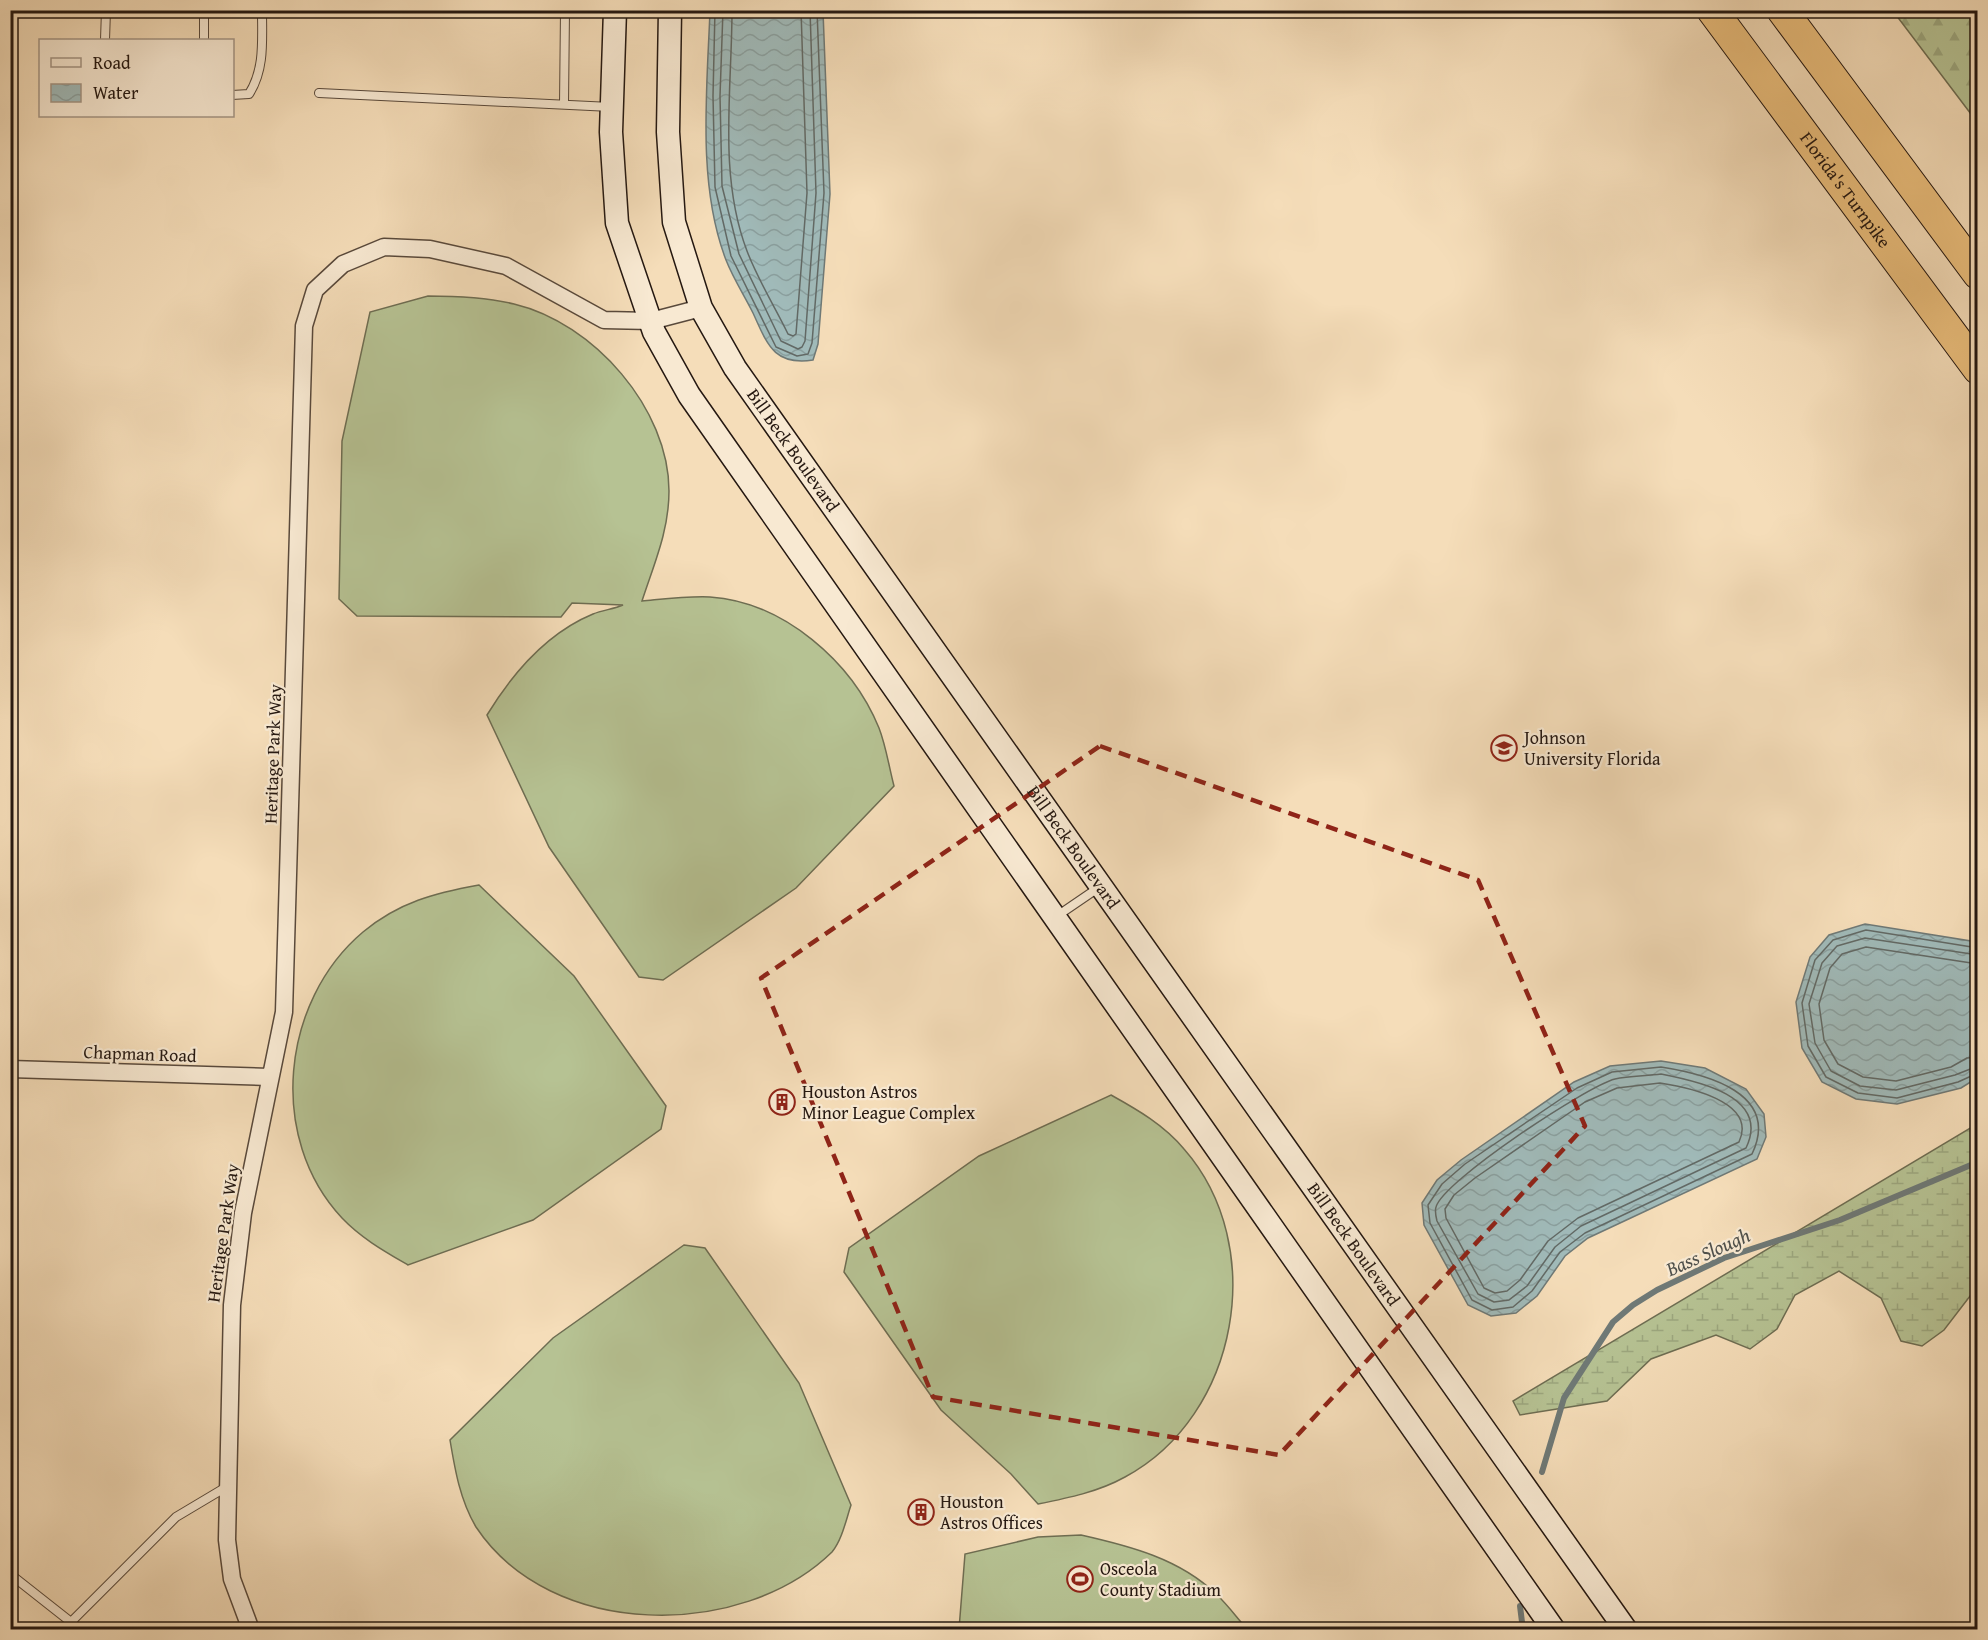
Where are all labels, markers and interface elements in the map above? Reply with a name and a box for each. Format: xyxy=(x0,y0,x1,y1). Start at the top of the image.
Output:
legend xyxy=(39,39,234,117)
text: Road xyxy=(93,49,131,76)
text: Water xyxy=(93,79,139,106)
street label: Florida's Turnpike xyxy=(1794,126,1898,253)
street label: Bill Beck Boulevard xyxy=(740,383,847,518)
street label: Heritage Park Way xyxy=(257,684,288,824)
place label: Johnson University Florida xyxy=(1522,724,1661,772)
school or university icon: Johnson University Florida xyxy=(1489,733,1519,763)
street label: Bill Beck Boulevard xyxy=(1021,780,1127,915)
street label: Chapman Road xyxy=(83,1038,197,1069)
place label: Houston Astros Minor League Complex xyxy=(802,1078,976,1126)
building icon: Houston Astros Minor League Complex xyxy=(767,1087,797,1117)
street label: Heritage Park Way xyxy=(199,1162,246,1304)
street label: Bill Beck Boulevard xyxy=(1301,1177,1407,1312)
water label: Bass Slough xyxy=(1660,1220,1755,1283)
place label: Houston Astros Offices xyxy=(940,1488,1043,1536)
building icon: Houston Astros Offices xyxy=(906,1497,936,1527)
place label: Osceola County Stadium xyxy=(1100,1555,1221,1603)
sports icon: Osceola County Stadium xyxy=(1065,1564,1095,1594)

